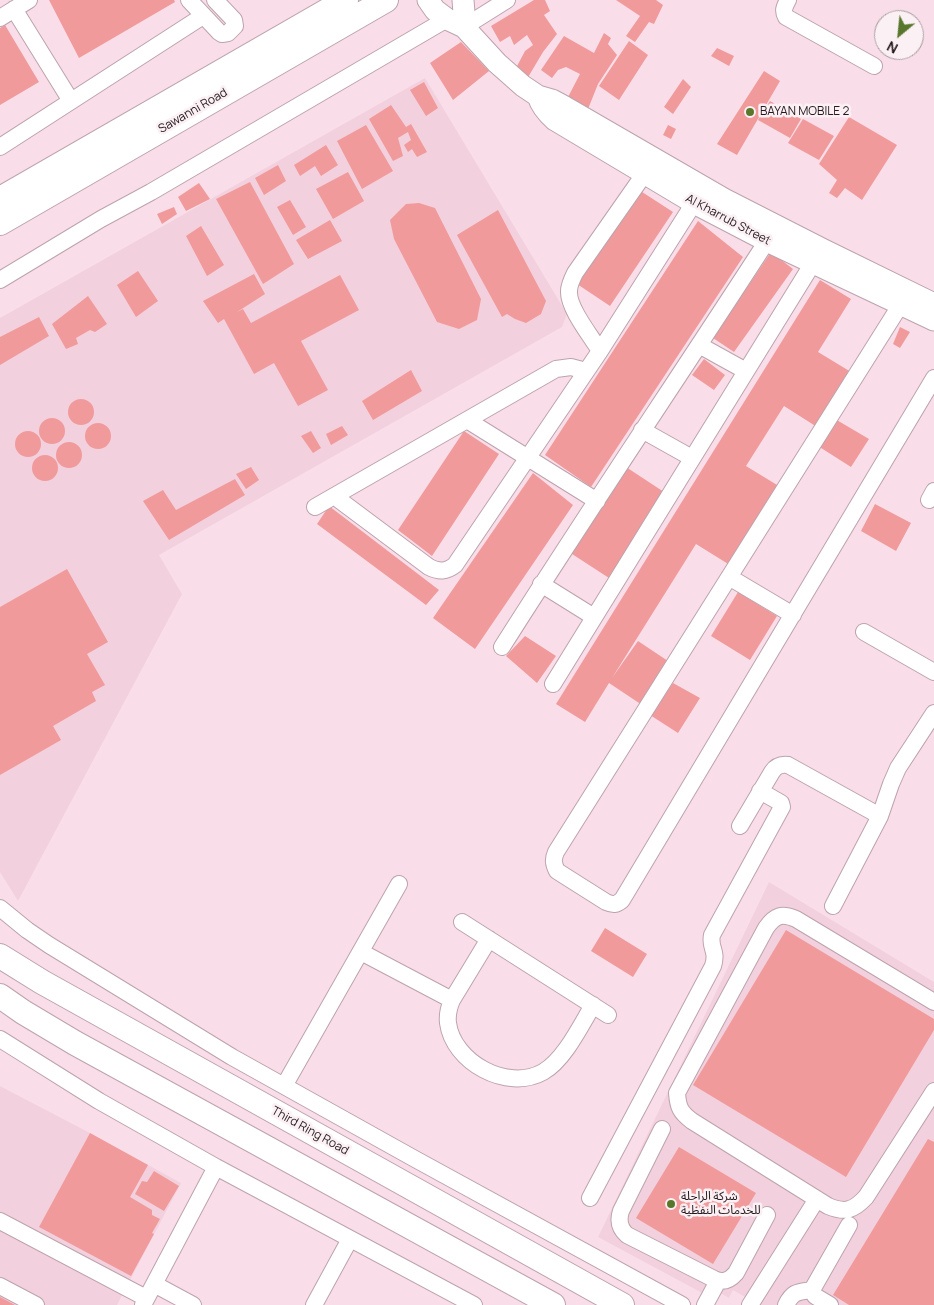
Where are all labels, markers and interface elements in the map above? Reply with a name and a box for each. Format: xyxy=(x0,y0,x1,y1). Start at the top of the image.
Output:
north arrow xyxy=(874,10,924,60)
text: N xyxy=(883,37,901,59)
street label: Sawanni Road xyxy=(156,85,230,137)
place label: BAYAN MOBILE 2 xyxy=(760,105,849,119)
marker: BAYAN MOBILE 2 xyxy=(744,106,756,118)
street label: Al Kharrub Street xyxy=(683,192,773,248)
street label: Third Ring Road xyxy=(269,1104,351,1158)
place label: شركة الراحلة للخدمات النفظية xyxy=(681,1190,761,1218)
marker: شركة الراحلة للخدمات النفظية xyxy=(665,1198,677,1210)

